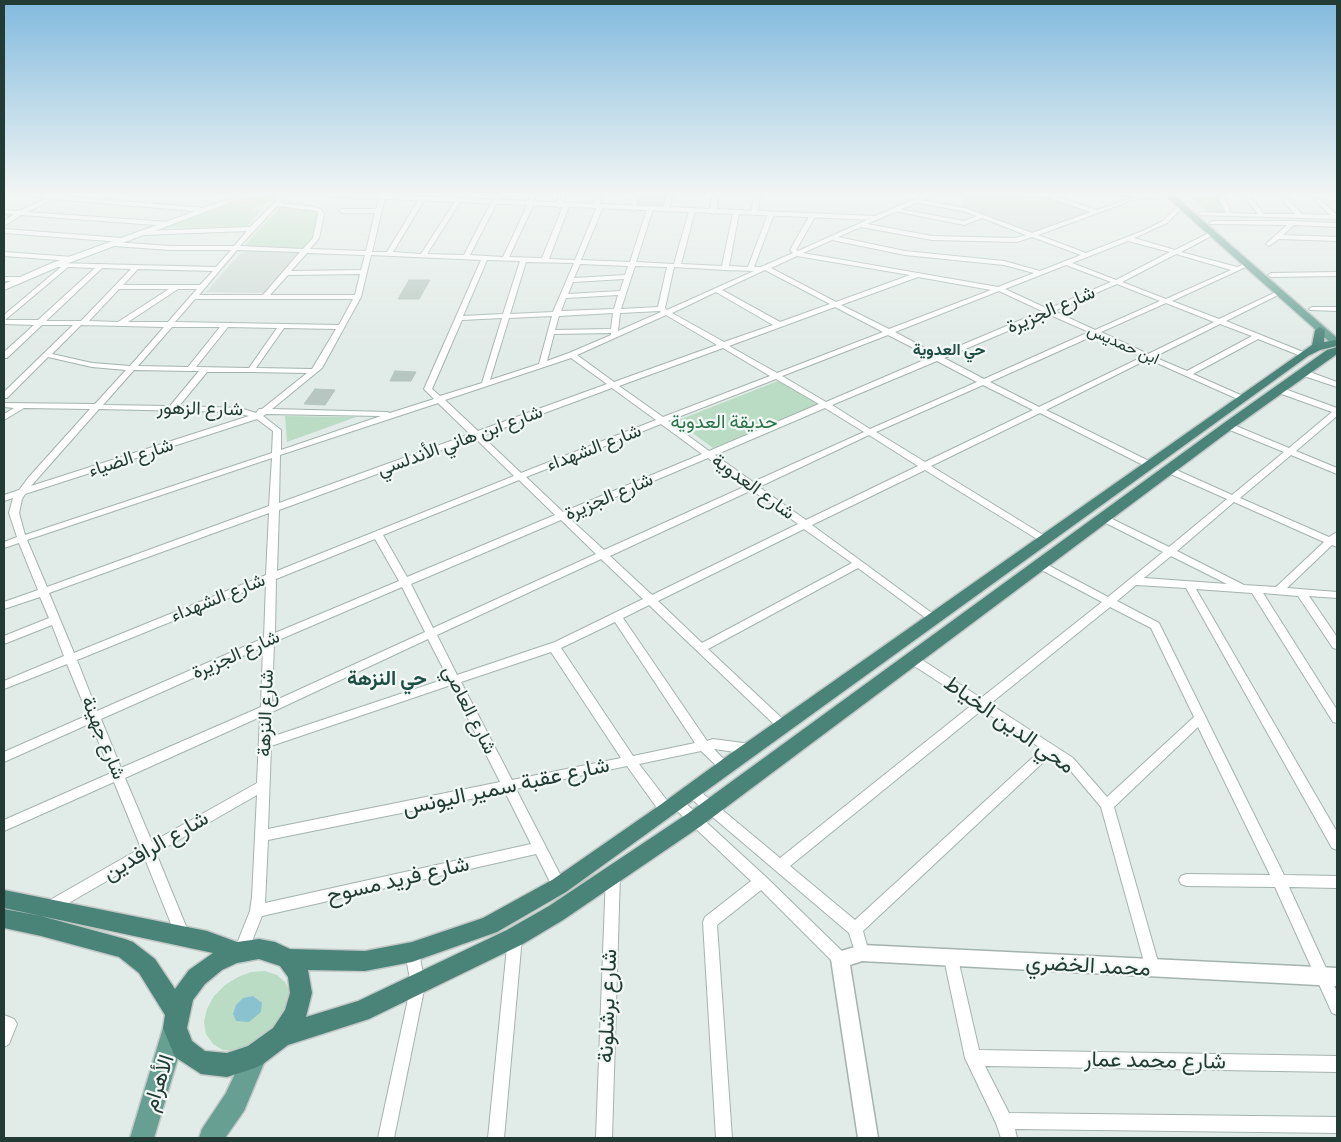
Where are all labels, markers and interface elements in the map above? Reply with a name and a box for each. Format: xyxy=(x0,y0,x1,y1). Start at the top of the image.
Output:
street label: شارع الجزيرة xyxy=(1003,281,1099,339)
street label: ابن حمديس xyxy=(1084,321,1162,369)
district label: حي العدوية xyxy=(913,340,985,360)
street label: شارع الزهور xyxy=(157,397,243,421)
street label: شارع ابن هاني الأندلسي xyxy=(374,400,546,482)
park label: حديقة العدوية xyxy=(670,412,778,434)
street label: شارع الشهداء xyxy=(543,419,645,477)
street label: شارع الضياء xyxy=(86,434,176,482)
street label: شارع العدوية xyxy=(707,449,799,525)
street label: شارع الجزيرة xyxy=(561,468,657,526)
street label: شارع الشهداء xyxy=(167,569,269,627)
street label: شارع الجزيرة xyxy=(189,626,283,684)
street label: شارع العاصي xyxy=(437,662,501,758)
district label: حي النزهة xyxy=(347,667,427,691)
street label: شارع النزهة xyxy=(253,669,279,757)
street label: محي الدين الخياط xyxy=(939,670,1079,780)
street label: شارع جهينة xyxy=(76,693,130,783)
street label: شارع عقبة سمير اليونس xyxy=(400,752,612,822)
street label: شارع الرافدين xyxy=(98,805,214,887)
street label: شارع فريد مسوح xyxy=(324,851,472,909)
street label: شارع برشلونة xyxy=(593,949,623,1063)
street label: محمد الخضري xyxy=(1025,950,1151,982)
street label: شارع محمد عمار xyxy=(1084,1047,1226,1075)
street label: الأهرام xyxy=(137,1051,181,1115)

